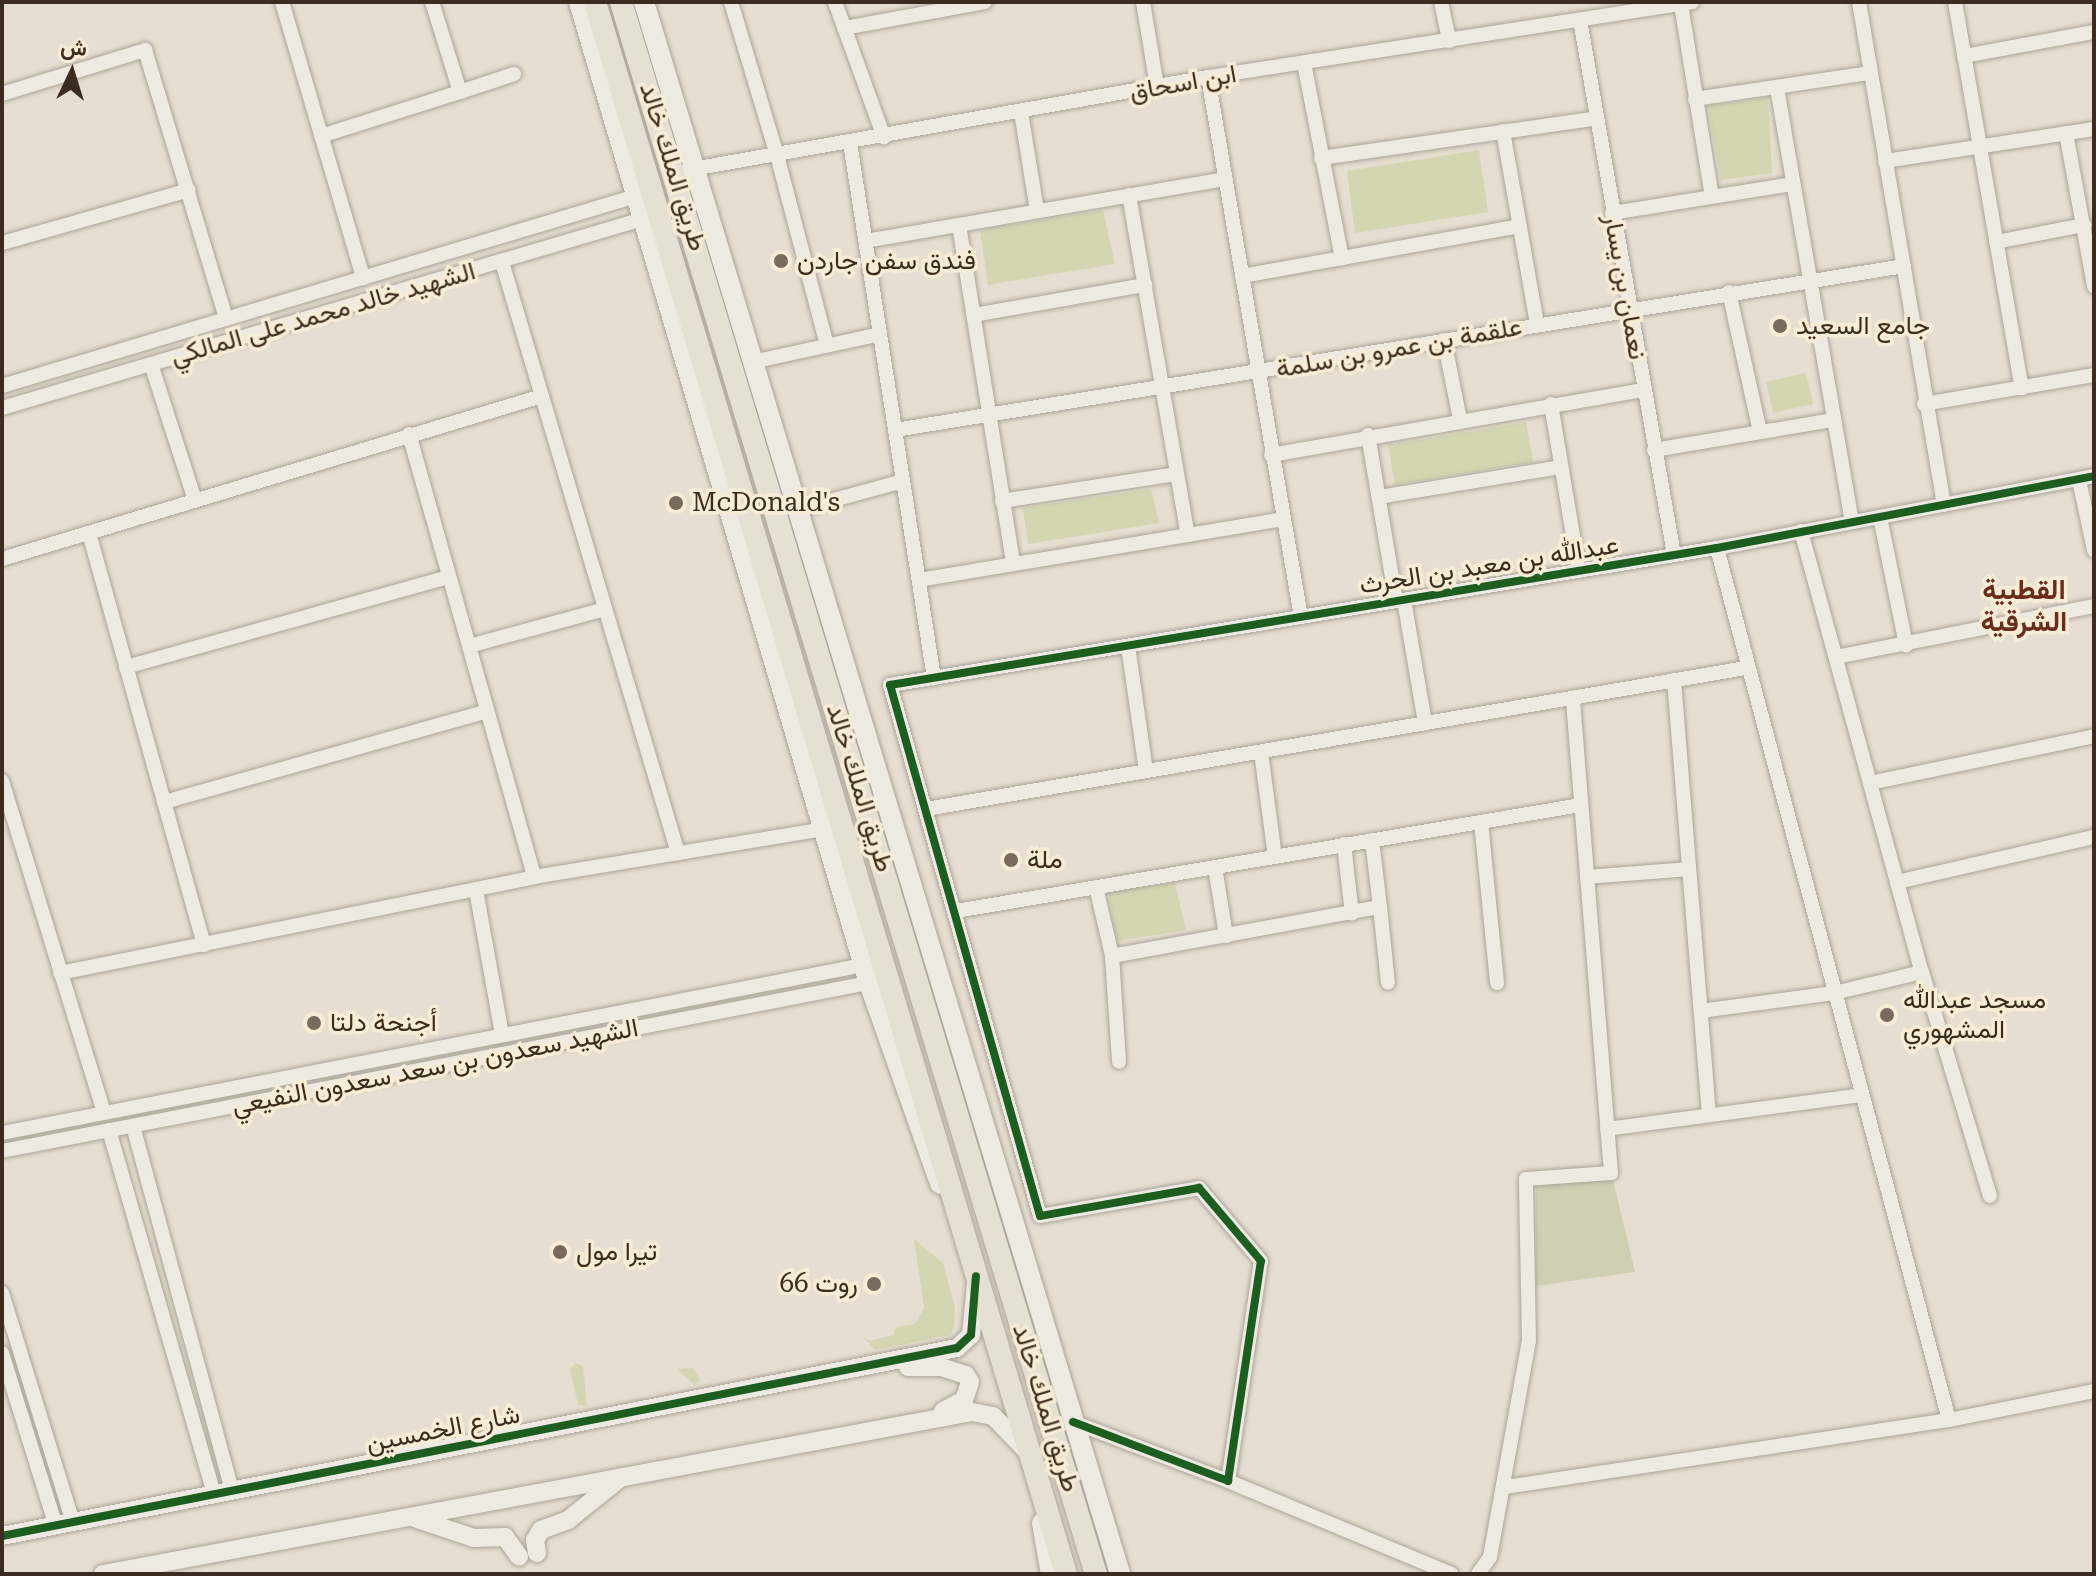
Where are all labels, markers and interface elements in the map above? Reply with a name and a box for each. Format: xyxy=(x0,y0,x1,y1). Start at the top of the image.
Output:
north arrow xyxy=(32,32,112,112)
text: ش xyxy=(60,34,88,61)
street label: ابن اسحاق xyxy=(1127,58,1239,108)
street label: طريق الملك خالد xyxy=(633,79,713,255)
street label: نعمان بن يسار xyxy=(1597,212,1653,362)
place label: فندق سفن جاردن xyxy=(797,245,976,277)
marker: فندق سفن جاردن xyxy=(772,252,790,270)
street label: الشهيد خالد محمد على المالكي xyxy=(167,256,479,372)
place label: جامع السعيد xyxy=(1796,310,1930,342)
street label: علقمة بن عمرو بن سلمة xyxy=(1274,311,1524,385)
marker: جامع السعيد xyxy=(1771,317,1789,335)
place label: McDonald's xyxy=(692,487,840,519)
marker: McDonald's xyxy=(667,494,685,512)
street label: عبدالله بن معبد بن الحرث xyxy=(1357,529,1621,601)
district label: القطبية الشرقية xyxy=(1981,573,2067,639)
street label: طريق الملك خالد xyxy=(820,700,900,876)
place label: ملة xyxy=(1027,844,1063,876)
marker: ملة xyxy=(1002,851,1020,869)
place label: مسجد عبدالله المشهوري xyxy=(1903,984,2046,1046)
marker: مسجد عبدالله المشهوري xyxy=(1878,1006,1896,1024)
place label: أجنحة دلتا xyxy=(330,1007,437,1039)
street label: الشهيد سعدون بن سعد سعدون النفيعي xyxy=(229,1012,641,1122)
marker: أجنحة دلتا xyxy=(305,1014,323,1032)
place label: تيرا مول xyxy=(576,1236,657,1268)
marker: تيرا مول xyxy=(551,1243,569,1261)
place label: روت 66 xyxy=(779,1268,858,1300)
marker: روت 66 xyxy=(865,1275,883,1293)
street label: طريق الملك خالد xyxy=(1006,1320,1086,1496)
street label: شارع الخمسين xyxy=(363,1399,523,1459)

